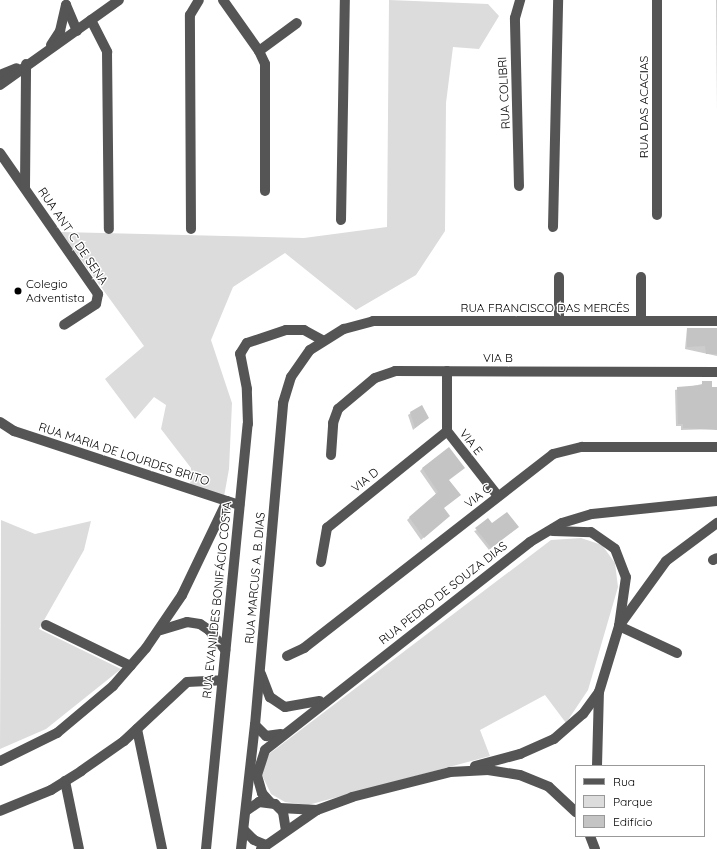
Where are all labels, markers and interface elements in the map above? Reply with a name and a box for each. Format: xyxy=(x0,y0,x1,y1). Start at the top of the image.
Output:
street label: RUA COLIBRI xyxy=(495,56,513,130)
street label: RUA DAS ACACIAS xyxy=(637,56,651,158)
street label: RUA ANT C DE SENA xyxy=(35,185,111,287)
place label: Colegio Adventista xyxy=(26,277,85,305)
marker: Colegio Adventista xyxy=(13,286,23,296)
street label: RUA FRANCISCO DAS MERCÊS xyxy=(460,301,630,315)
street label: VIA B xyxy=(483,351,513,365)
street label: RUA MARIA DE LOURDES BRITO xyxy=(37,420,211,488)
street label: VIA E xyxy=(456,426,486,458)
street label: VIA D xyxy=(348,465,382,495)
street label: VIA C xyxy=(462,481,494,511)
street label: RUA EVANILDES BONIFÁCIO COSTA xyxy=(199,501,235,699)
street label: RUA MARCUS A. B. DIAS xyxy=(242,512,268,644)
street label: RUA PEDRO DE SOUZA DIAS xyxy=(376,539,510,647)
legend xyxy=(575,765,705,837)
text: Rua xyxy=(613,774,635,789)
text: Parque xyxy=(613,794,653,809)
text: Edifício xyxy=(613,814,653,829)

